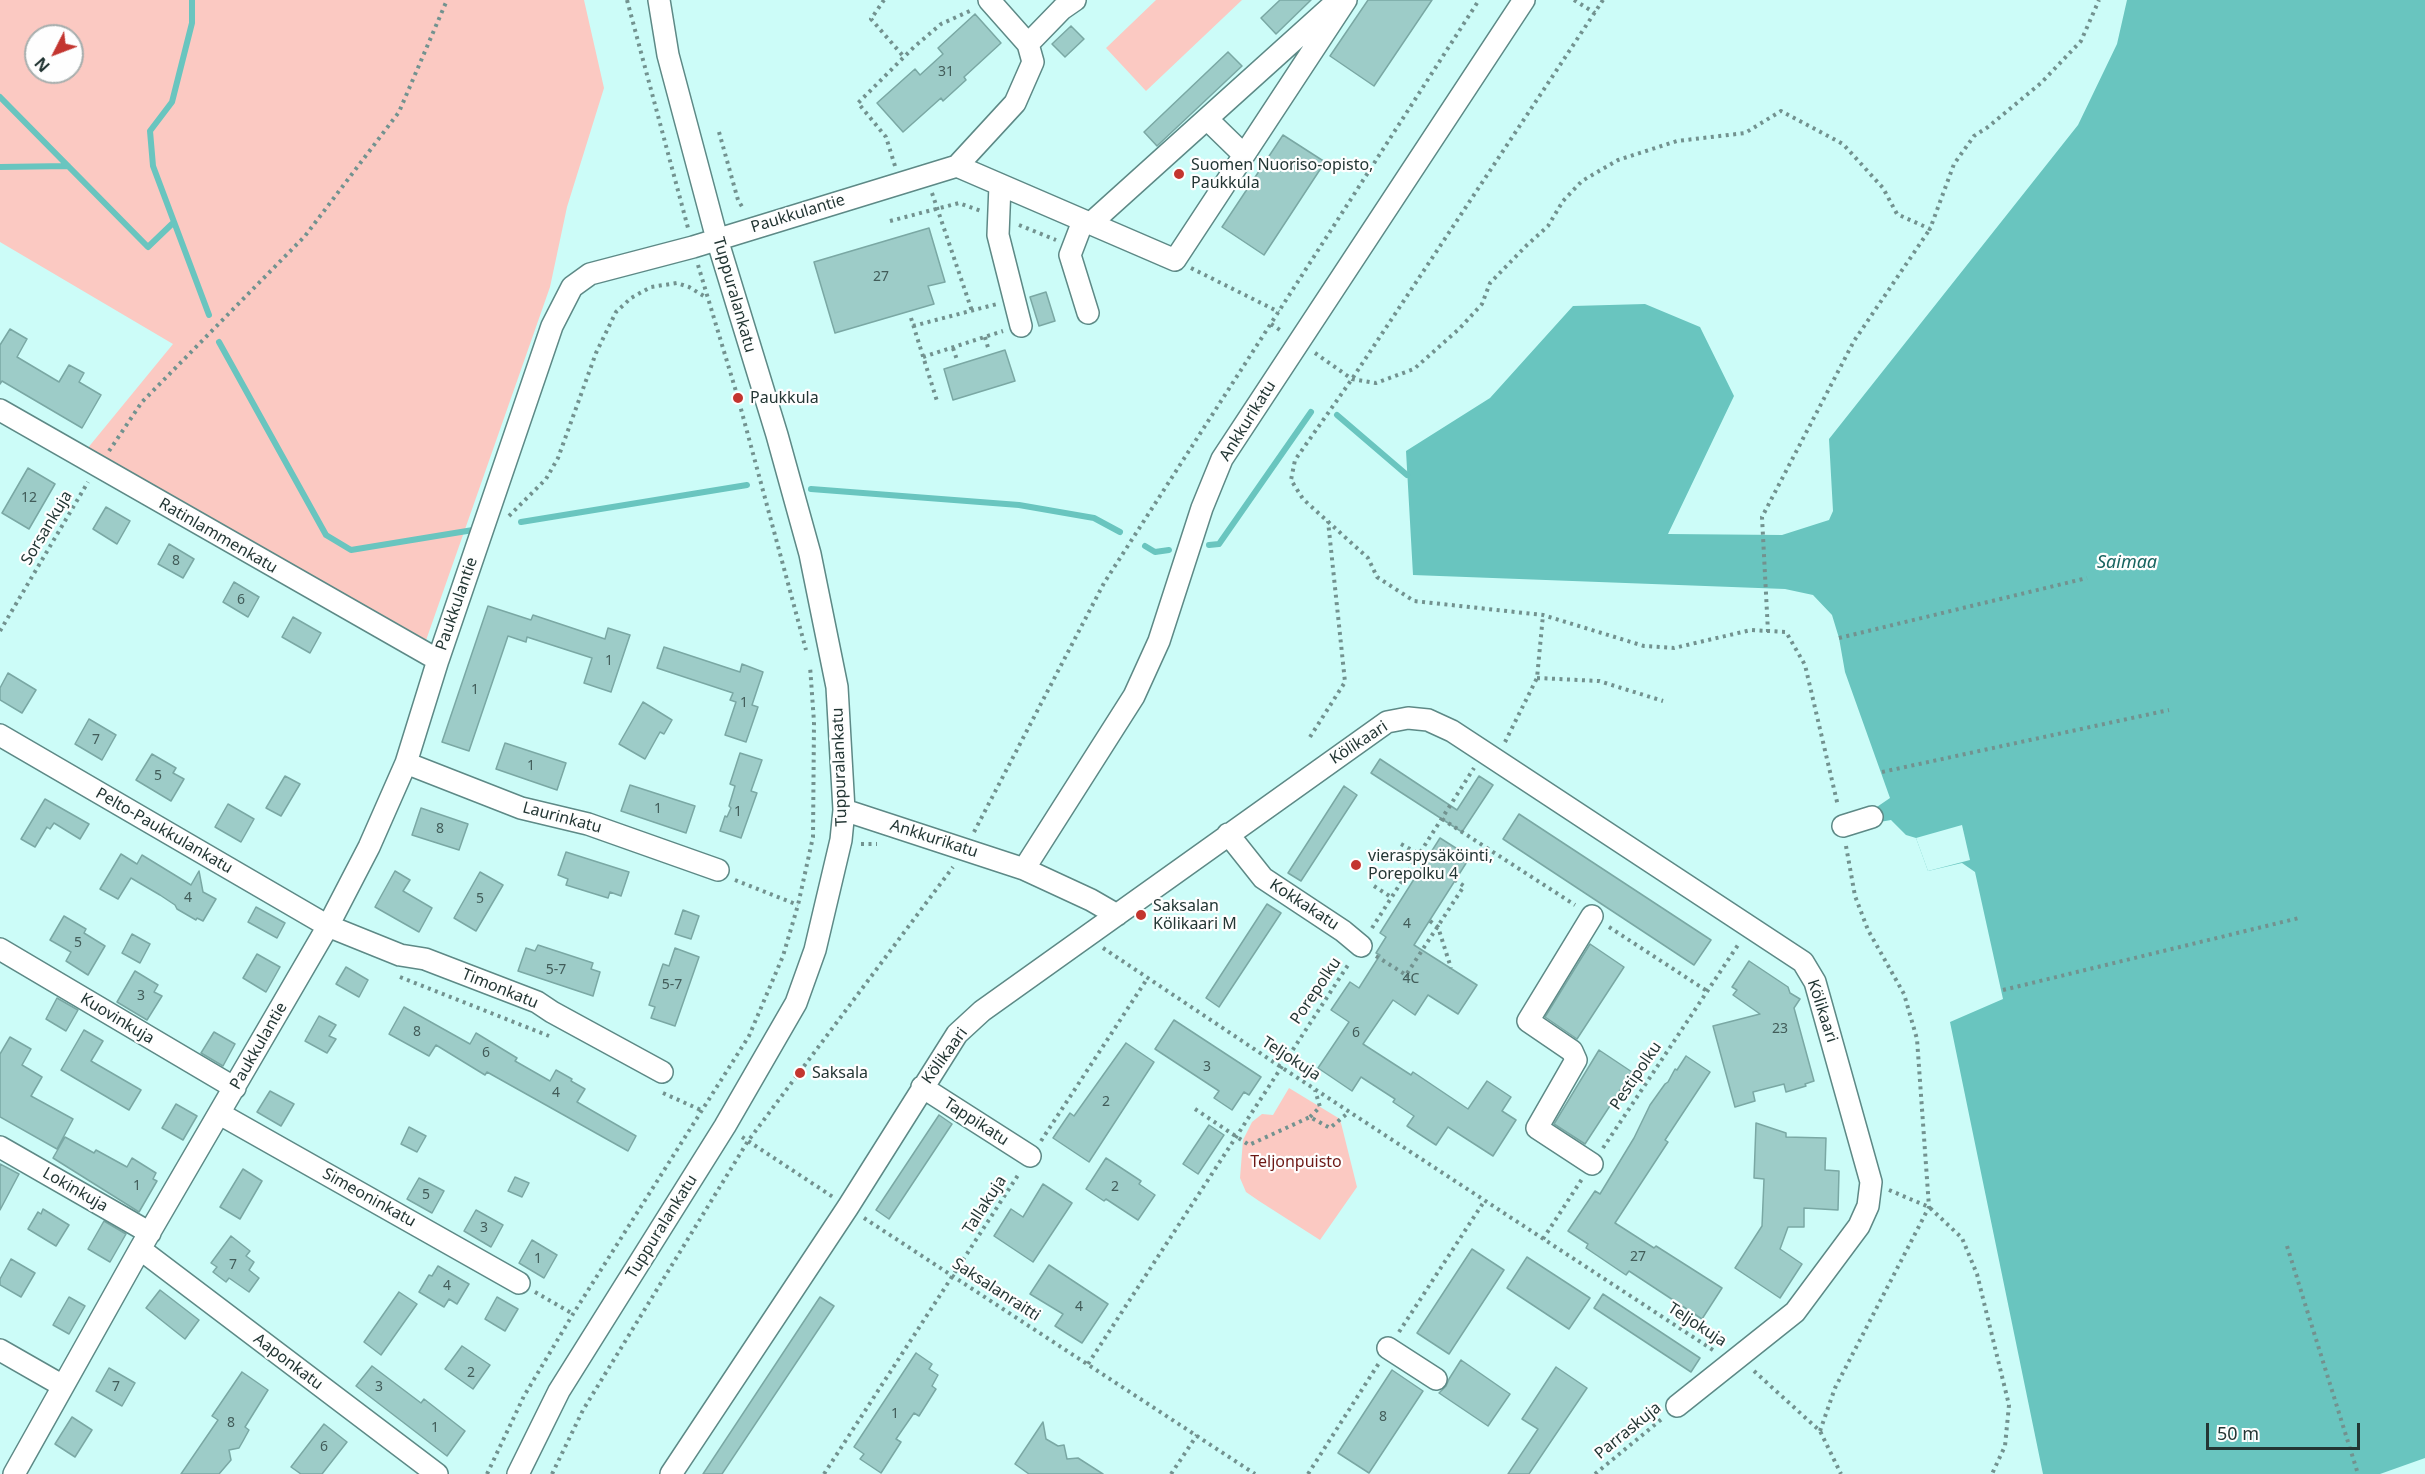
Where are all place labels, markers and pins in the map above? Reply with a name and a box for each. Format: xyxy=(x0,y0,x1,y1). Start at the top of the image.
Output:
place label: Suomen Nuoriso-opisto, Paukkula xyxy=(1191,155,1373,193)
marker: Suomen Nuoriso-opisto, Paukkula xyxy=(1172,167,1186,181)
place label: Paukkula xyxy=(750,388,819,408)
marker: Paukkula xyxy=(731,391,745,405)
place label: vieraspysäköinti, Porepolku 4 xyxy=(1368,846,1493,884)
marker: vieraspysäköinti, Porepolku 4 xyxy=(1349,858,1363,872)
place label: Saksalan Kölikaari M xyxy=(1153,896,1237,934)
marker: Saksalan Kölikaari M xyxy=(1134,908,1148,922)
place label: Saksala xyxy=(812,1063,868,1083)
marker: Saksala xyxy=(793,1066,807,1080)

